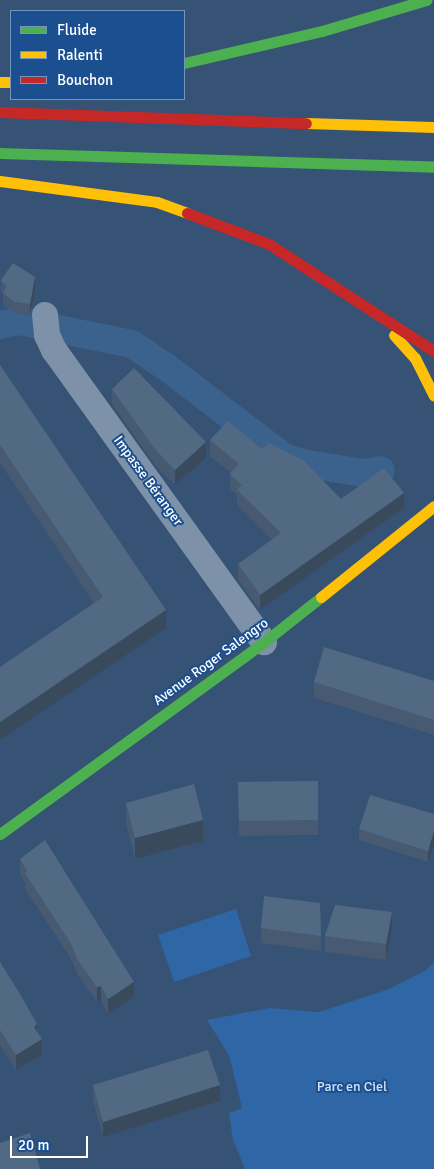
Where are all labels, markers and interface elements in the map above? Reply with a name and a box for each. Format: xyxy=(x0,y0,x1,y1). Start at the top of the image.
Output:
legend xyxy=(10,10,185,100)
text: Fluide xyxy=(57,21,97,39)
text: Ralenti xyxy=(57,46,103,64)
text: Bouchon xyxy=(57,71,113,89)
street label: Impasse Béranger xyxy=(110,433,186,529)
street label: Avenue Roger Salengro xyxy=(150,615,272,709)
park label: Parc en Ciel xyxy=(317,1079,387,1095)
scale bar xyxy=(12,1126,90,1158)
text: 20 m xyxy=(18,1136,49,1154)

